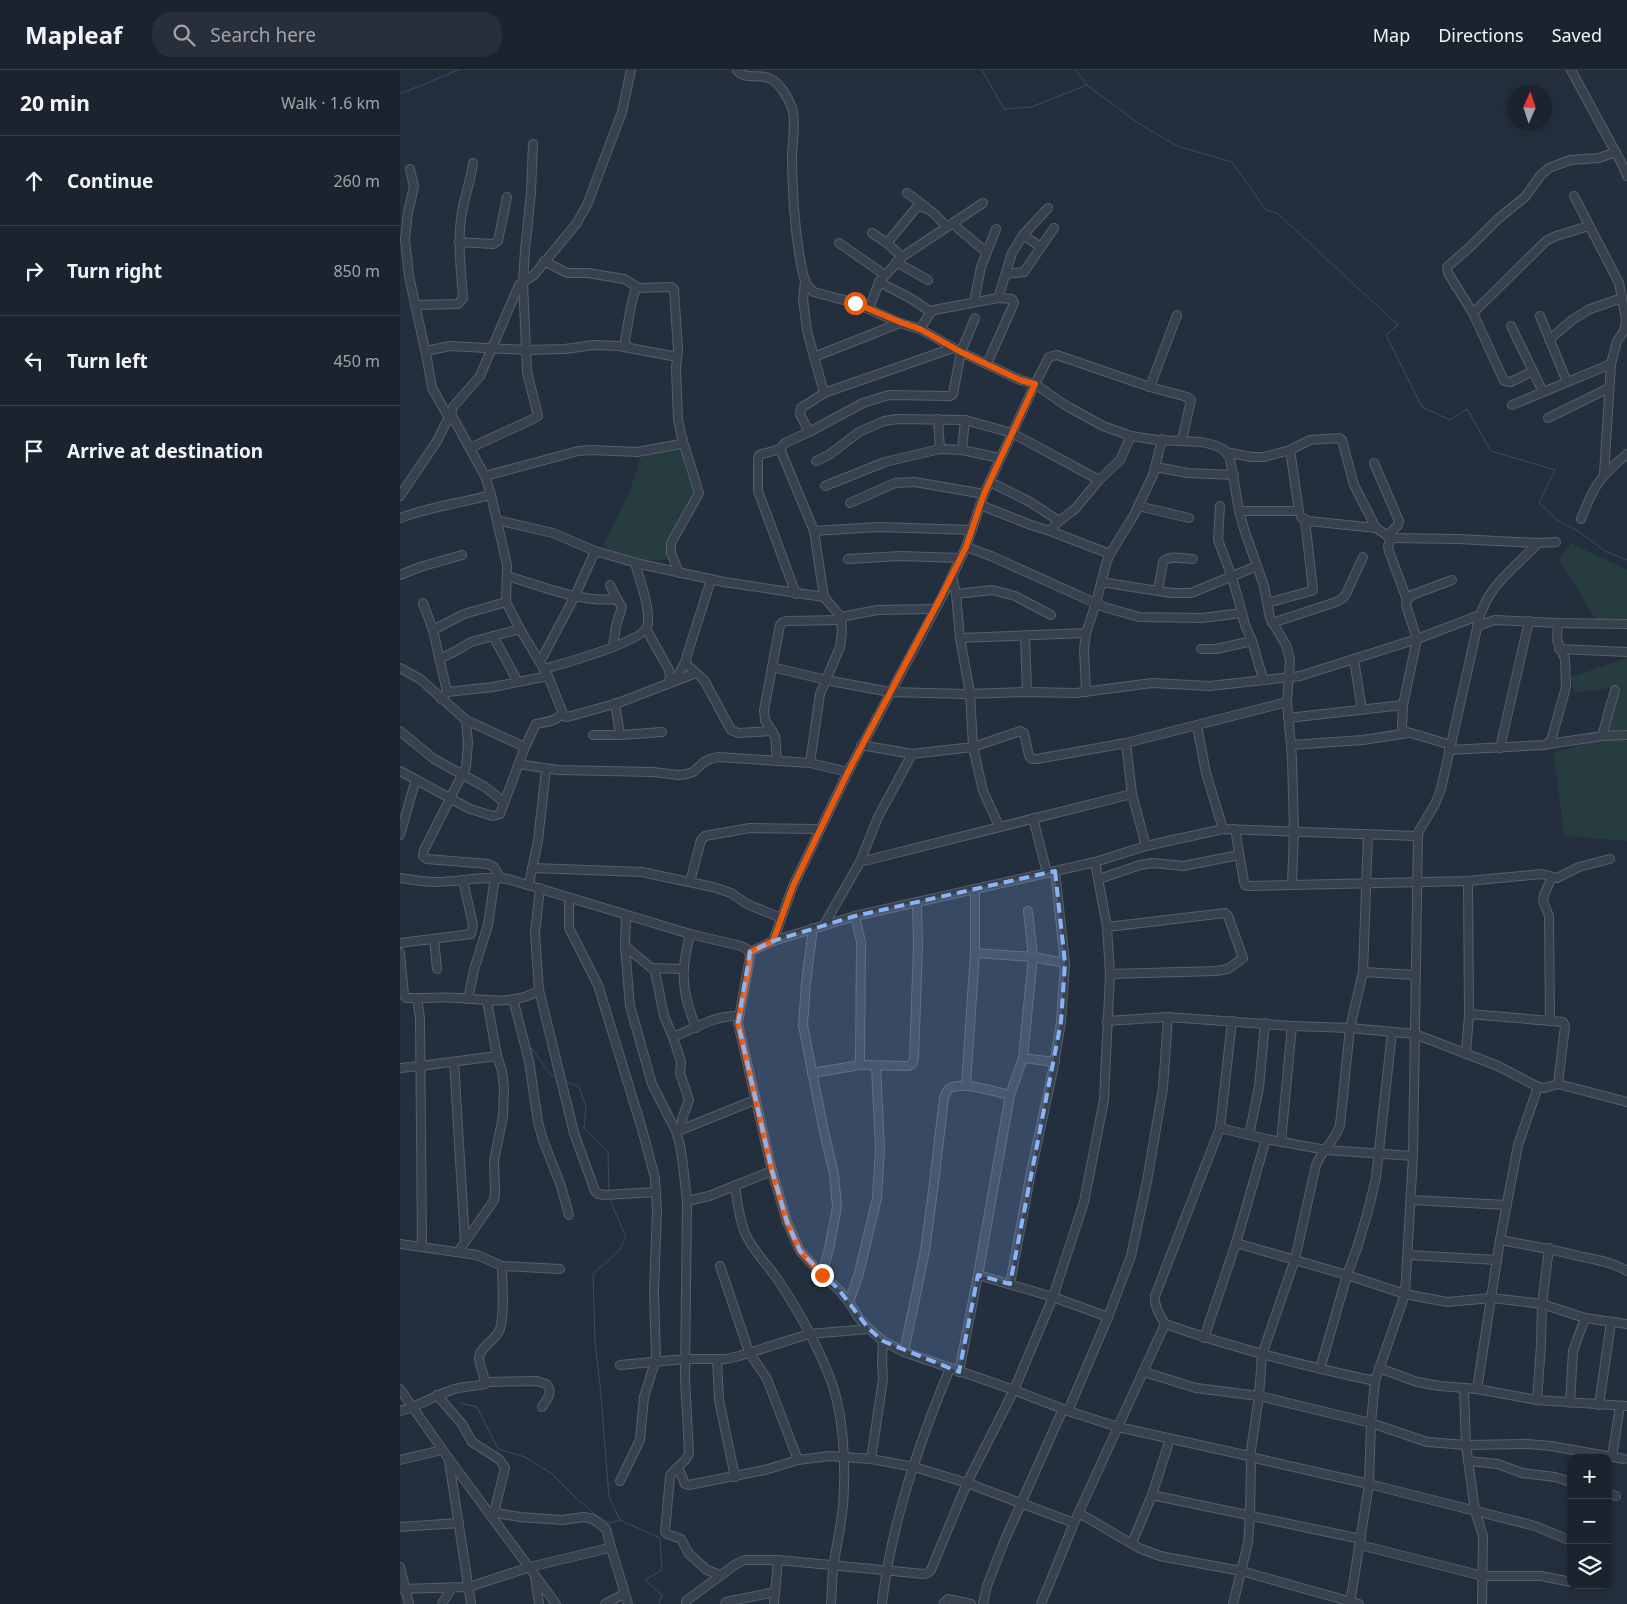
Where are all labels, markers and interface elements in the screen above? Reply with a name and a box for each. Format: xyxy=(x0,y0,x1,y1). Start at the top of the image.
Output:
search box xyxy=(152,12,502,57)
text: Mapleaf xyxy=(25,18,122,51)
icon: search xyxy=(170,21,198,49)
text: Search here xyxy=(210,22,316,48)
text: Map xyxy=(1373,23,1410,47)
text: Directions xyxy=(1438,23,1524,47)
text: Saved xyxy=(1552,23,1602,47)
north arrow xyxy=(1507,85,1552,130)
text: 20 min xyxy=(20,89,90,117)
text: Walk · 1.6 km xyxy=(281,92,380,114)
icon: ahead xyxy=(20,167,48,195)
text: Continue xyxy=(67,168,153,194)
text: 260 m xyxy=(333,170,380,192)
icon: right xyxy=(20,257,48,285)
text: Turn right xyxy=(67,258,162,284)
text: 850 m xyxy=(333,260,380,282)
route start xyxy=(844,292,867,315)
icon: left xyxy=(20,347,48,375)
text: Turn left xyxy=(67,348,148,374)
text: 450 m xyxy=(333,350,380,372)
icon: arrive xyxy=(20,437,48,465)
text: Arrive at destination xyxy=(67,438,263,464)
route end xyxy=(811,1264,834,1287)
map controls xyxy=(1567,1454,1612,1589)
button: + xyxy=(1567,1454,1612,1499)
button: − xyxy=(1567,1499,1612,1544)
button: layers xyxy=(1567,1544,1612,1589)

